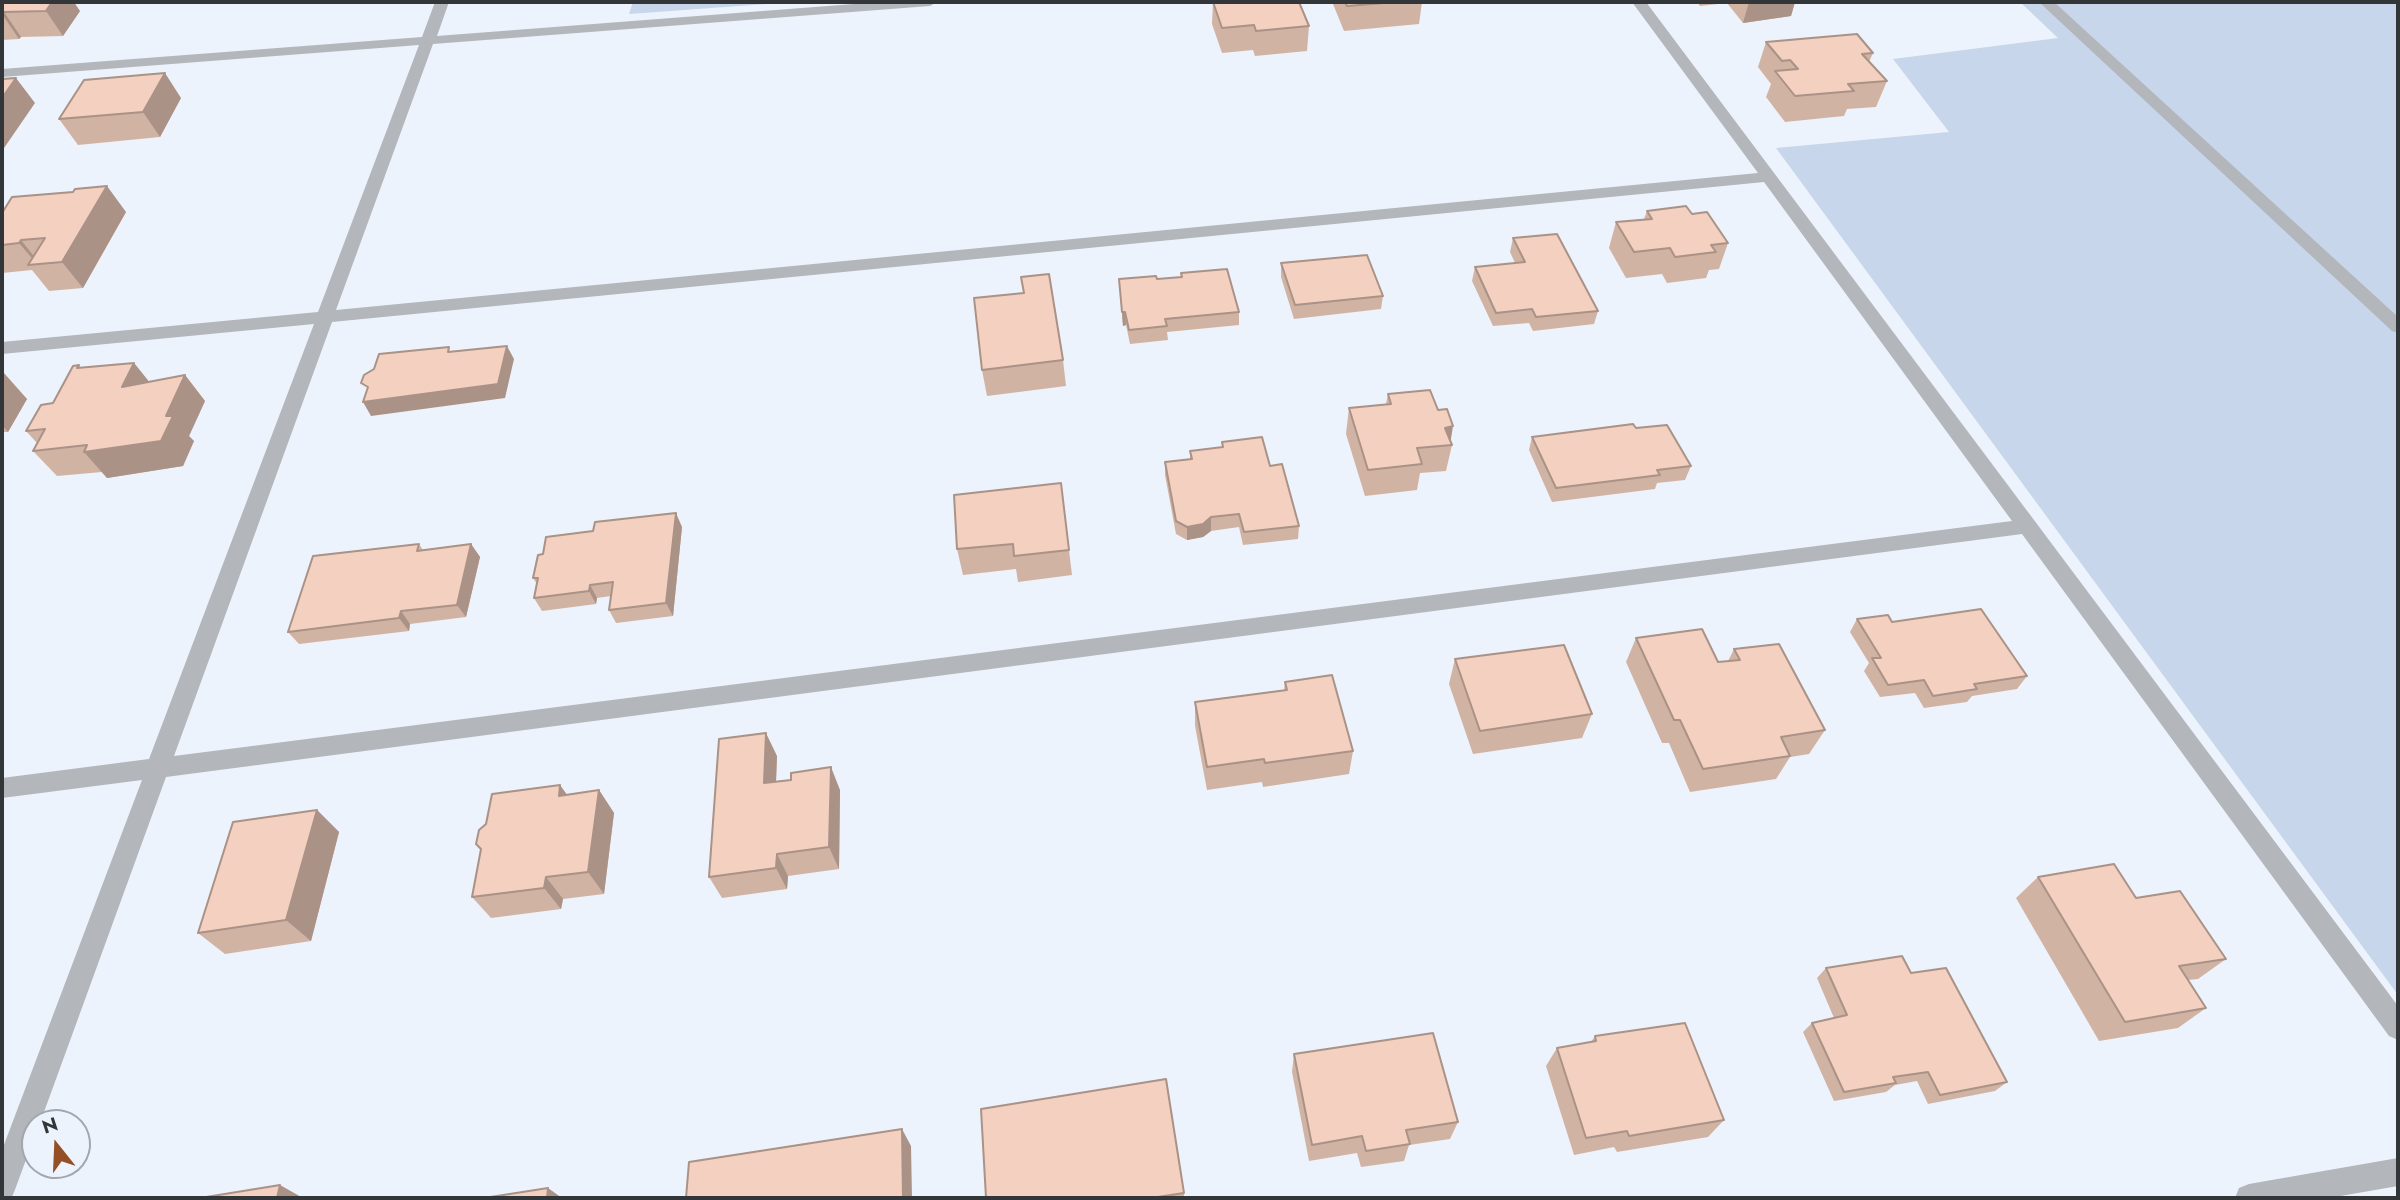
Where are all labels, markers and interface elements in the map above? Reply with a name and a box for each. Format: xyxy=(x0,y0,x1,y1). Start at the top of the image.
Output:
north arrow xyxy=(21,1109,91,1179)
text: N xyxy=(39,1110,61,1141)

